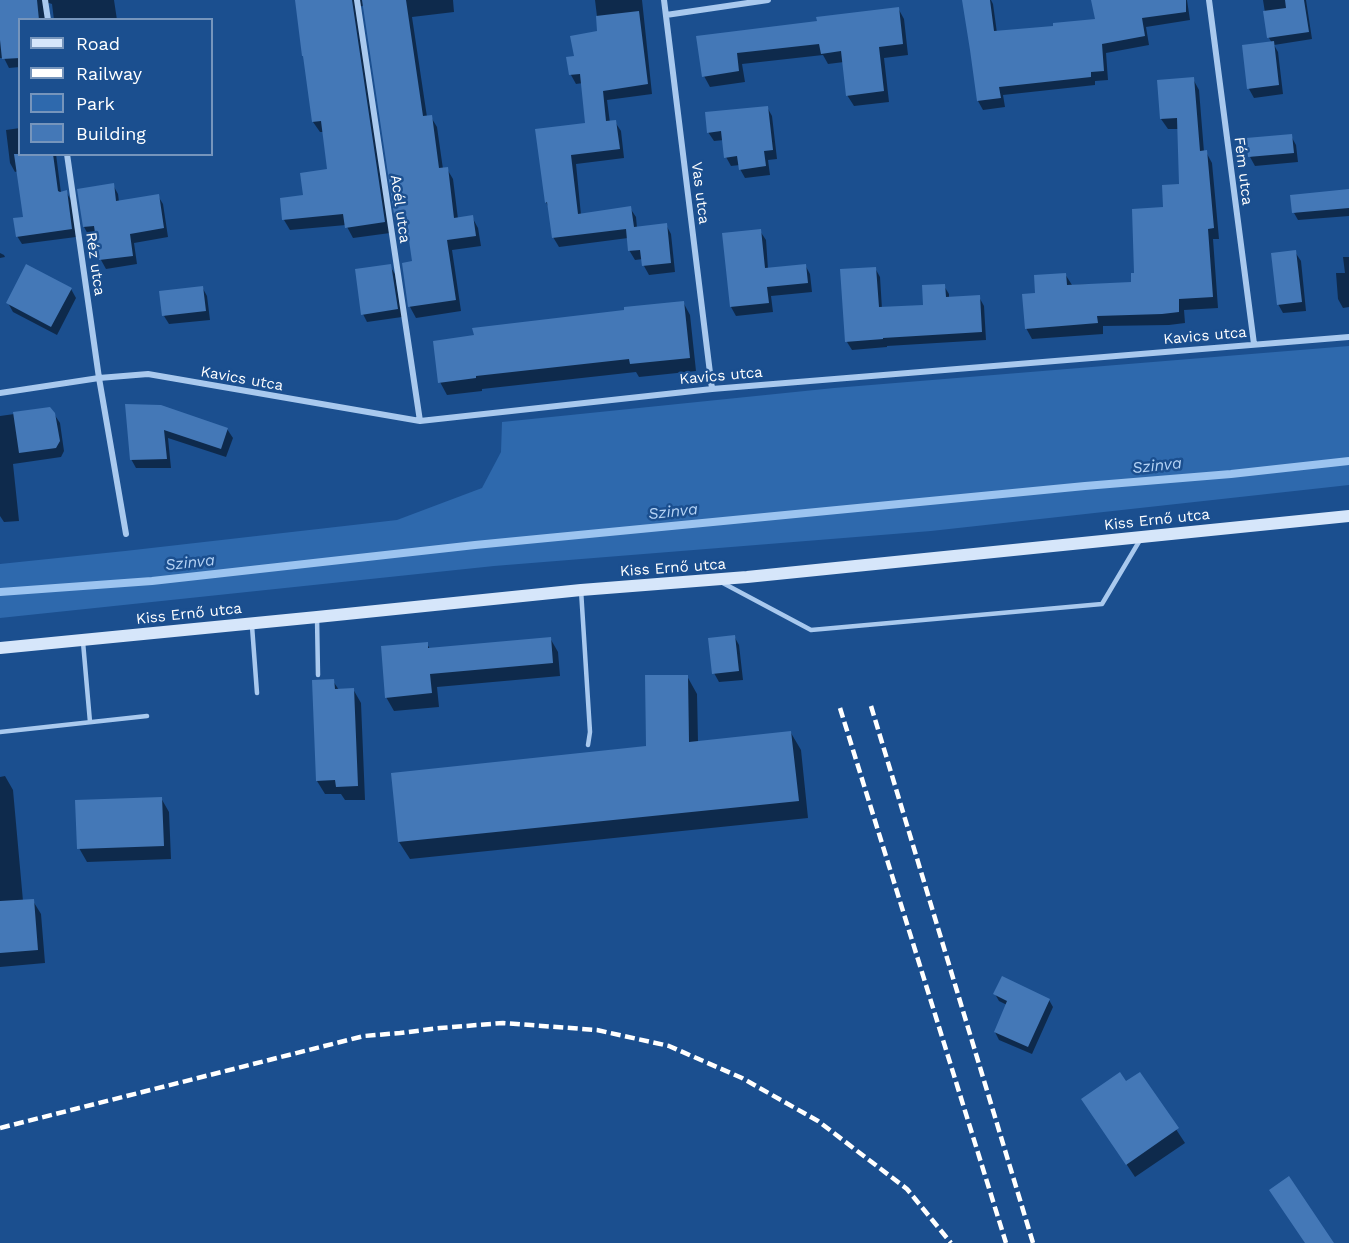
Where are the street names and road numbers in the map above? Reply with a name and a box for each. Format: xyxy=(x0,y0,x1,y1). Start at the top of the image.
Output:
street label: Fém utca xyxy=(1230,136,1256,206)
street label: Vas utca xyxy=(687,161,713,225)
street label: Acél utca xyxy=(386,174,414,244)
street label: Réz utca xyxy=(82,231,108,297)
street label: Kavics utca xyxy=(1163,323,1247,349)
street label: Kavics utca xyxy=(199,363,285,395)
street label: Kavics utca xyxy=(679,363,763,389)
street label: Kiss Ernő utca xyxy=(1103,505,1211,535)
street label: Kiss Ernő utca xyxy=(619,555,727,581)
street label: Kiss Ernő utca xyxy=(135,599,243,629)

